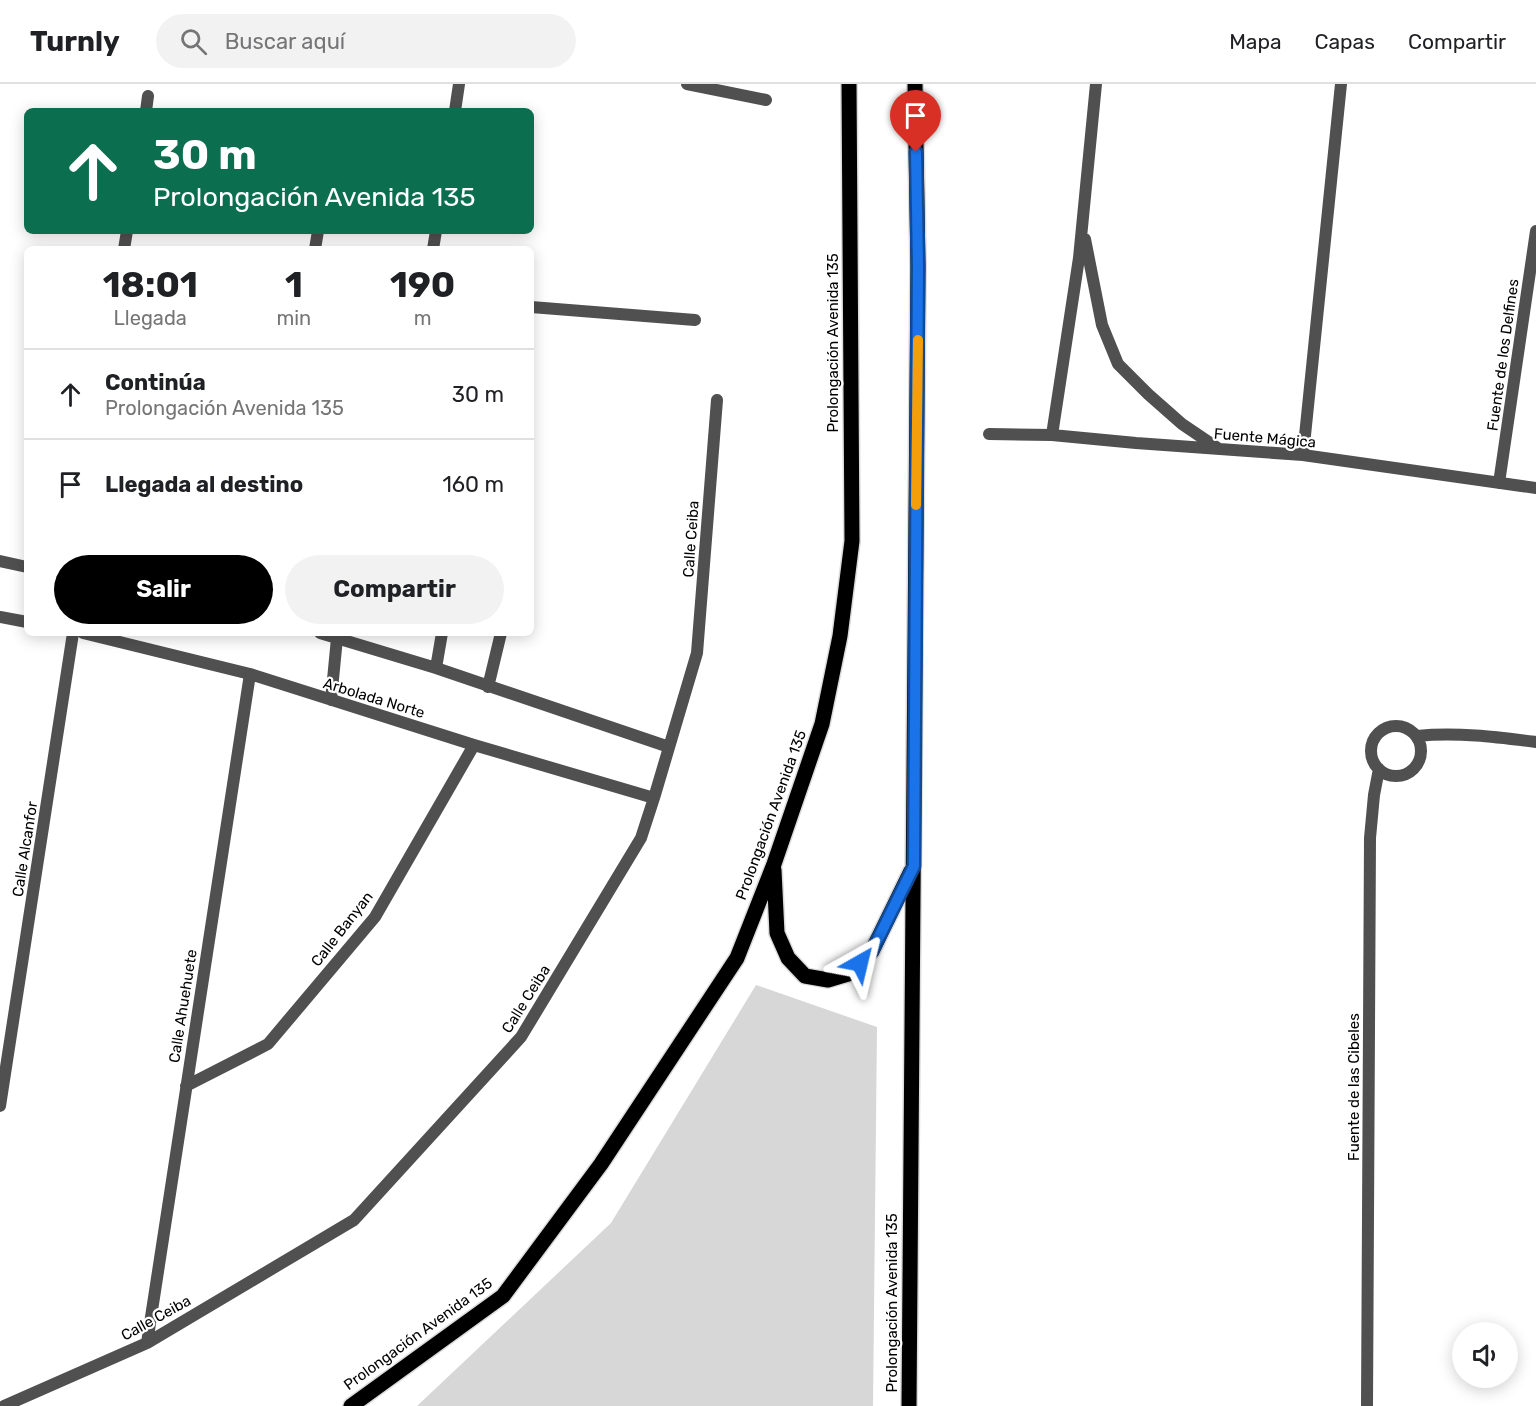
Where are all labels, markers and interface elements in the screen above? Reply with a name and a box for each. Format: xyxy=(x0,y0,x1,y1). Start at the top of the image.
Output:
search box xyxy=(156,14,576,68)
text: Turnly xyxy=(30,25,120,58)
icon: search xyxy=(177,25,210,58)
text: Buscar aquí xyxy=(225,28,345,55)
text: Mapa xyxy=(1229,29,1282,54)
text: Capas xyxy=(1315,29,1375,54)
text: Compartir xyxy=(1408,29,1506,54)
pin xyxy=(890,90,941,152)
icon: arrive xyxy=(899,99,932,132)
text: 30 m xyxy=(153,130,257,180)
icon: ahead xyxy=(54,132,132,210)
text: Prolongación Avenida 135 xyxy=(153,181,476,213)
street label: Prolongación Avenida 135 xyxy=(824,253,842,433)
text: 18:01 xyxy=(103,263,198,306)
text: 1 xyxy=(285,263,303,306)
text: 190 xyxy=(390,263,455,306)
street label: Fuente de los Delfines xyxy=(1483,278,1523,432)
text: Llegada xyxy=(114,306,187,330)
text: min xyxy=(276,306,311,330)
text: m xyxy=(414,306,431,330)
text: Continúa xyxy=(105,369,206,396)
icon: ahead xyxy=(54,378,87,411)
text: 30 m xyxy=(452,381,504,408)
text: Prolongación Avenida 135 xyxy=(105,396,344,420)
street label: Fuente Mágica xyxy=(1213,425,1317,451)
icon: arrive xyxy=(54,468,87,501)
text: Llegada al destino xyxy=(105,471,303,498)
text: 160 m xyxy=(442,471,504,498)
street label: Calle Ceiba xyxy=(679,500,703,578)
button: Salir xyxy=(54,555,273,624)
button: Compartir xyxy=(285,555,504,624)
street label: Arbolada Norte xyxy=(321,674,427,722)
street label: Prolongación Avenida 135 xyxy=(732,728,810,902)
street label: Calle Alcanfor xyxy=(9,800,41,898)
street label: Calle Banyan xyxy=(307,888,377,970)
position arrow xyxy=(828,931,892,995)
street label: Calle Ahuehuete xyxy=(165,948,201,1064)
street label: Calle Ceiba xyxy=(498,962,554,1036)
street label: Fuente de las Cibeles xyxy=(1345,1013,1363,1161)
street label: Prolongación Avenida 135 xyxy=(883,1213,901,1393)
street label: Prolongación Avenida 135 xyxy=(340,1274,496,1394)
street label: Calle Ceiba xyxy=(118,1291,194,1345)
map controls xyxy=(1452,1322,1518,1388)
button: sound xyxy=(1452,1322,1518,1388)

